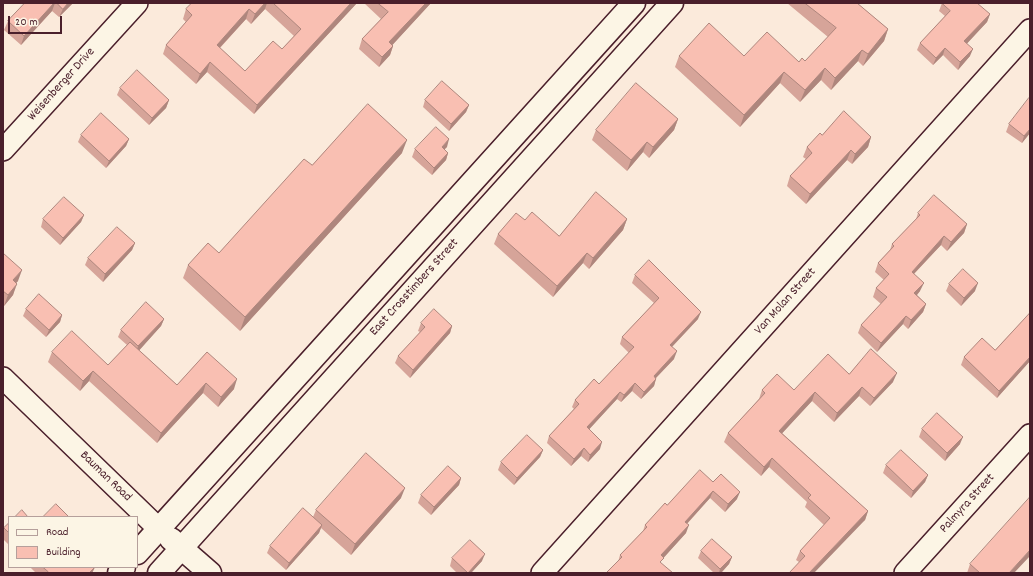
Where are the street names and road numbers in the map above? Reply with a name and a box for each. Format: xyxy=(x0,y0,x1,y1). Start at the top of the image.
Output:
street label: Weisenberger Drive xyxy=(25,45,99,125)
street label: East Crosstimbers Street xyxy=(367,236,463,340)
street label: Van Molan Street xyxy=(752,265,820,339)
street label: Bauman Road xyxy=(76,448,134,506)
street label: Palmyra Street xyxy=(937,471,999,537)

